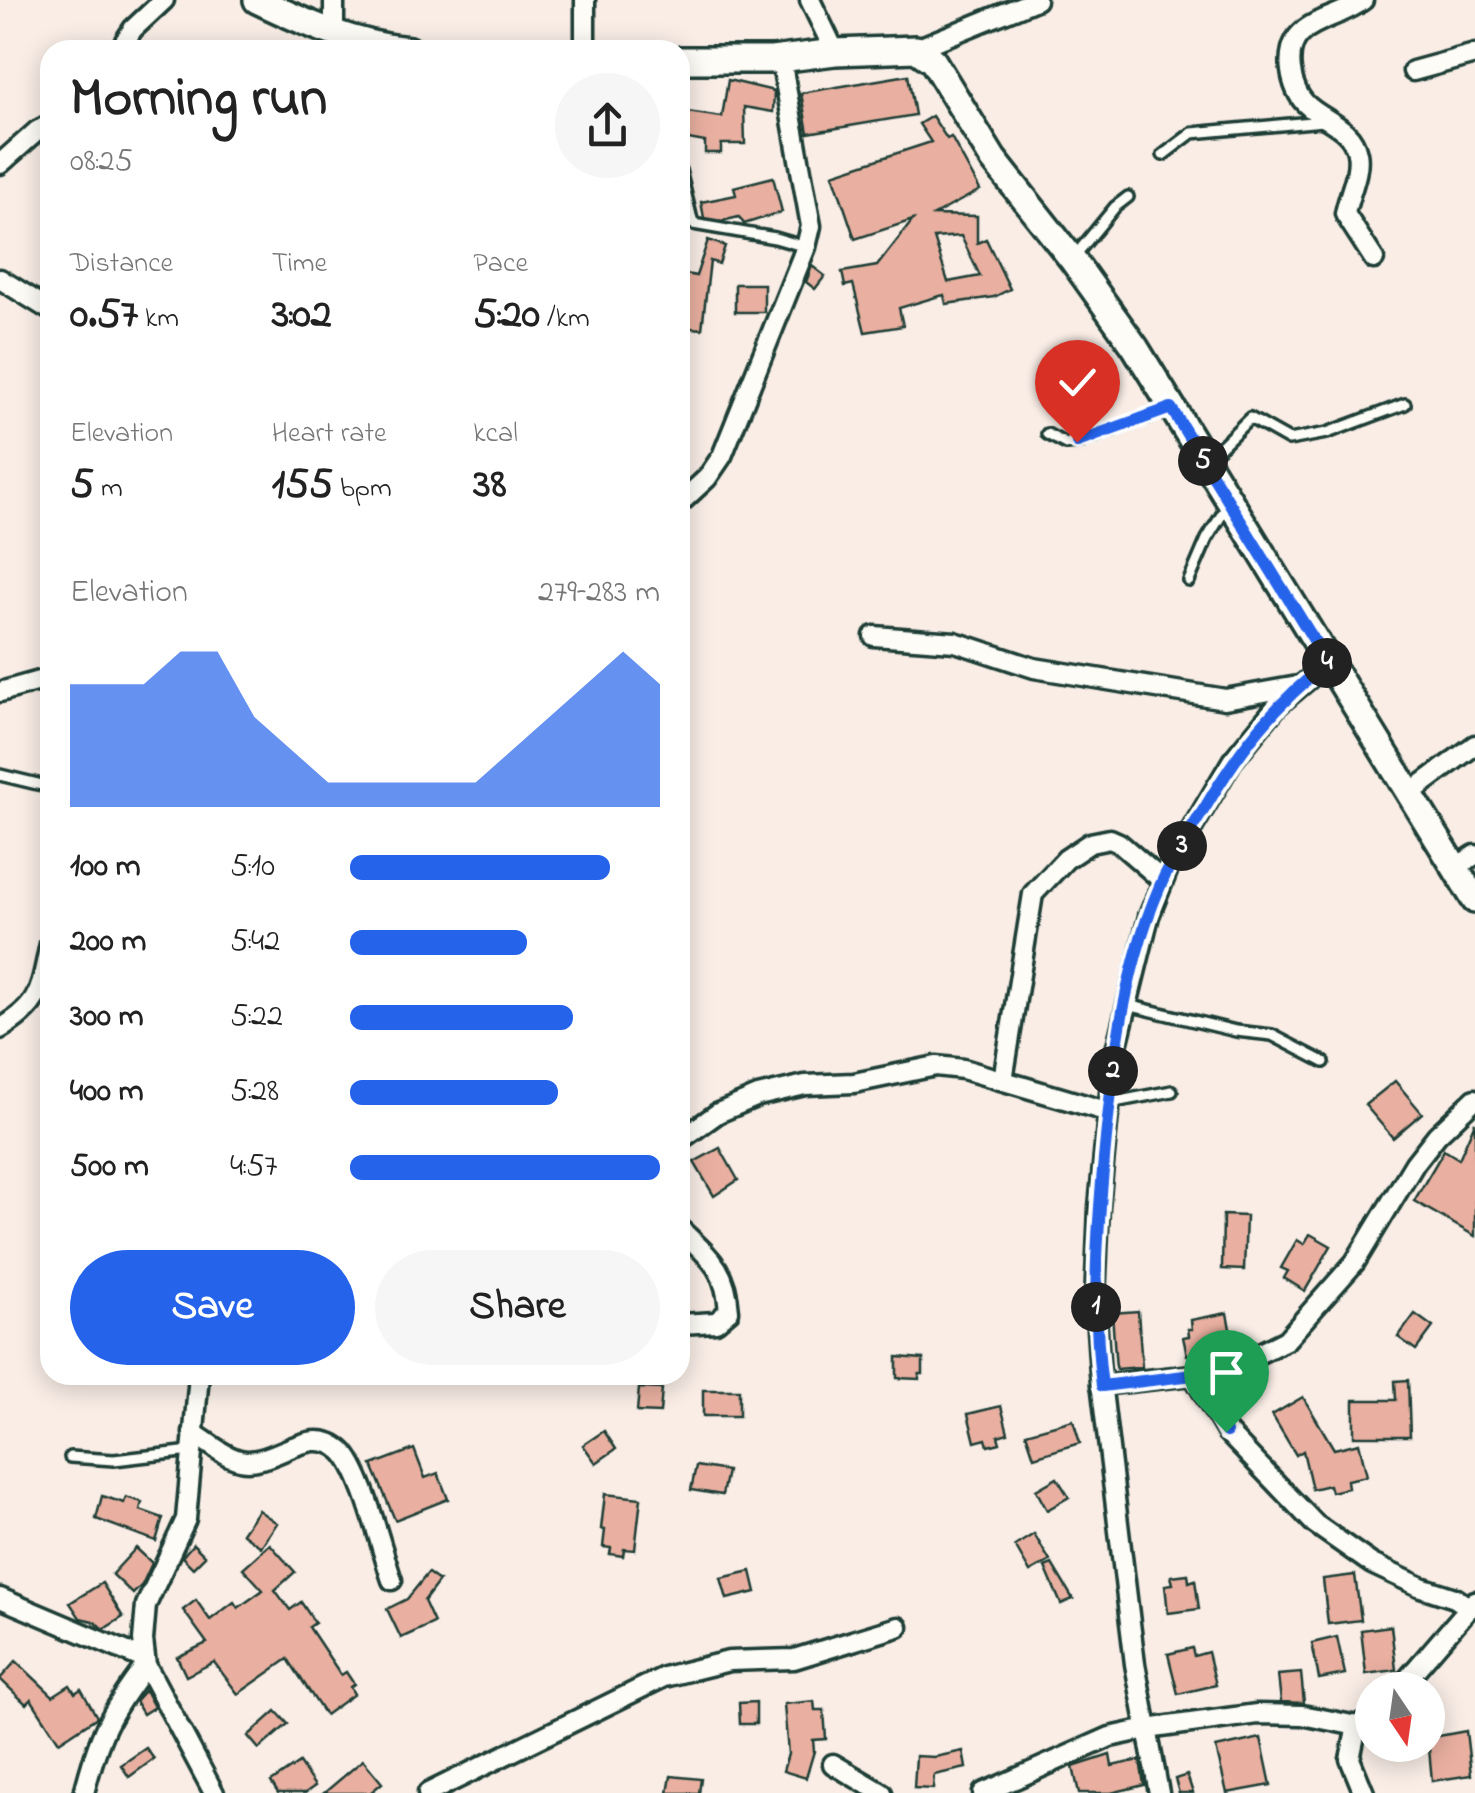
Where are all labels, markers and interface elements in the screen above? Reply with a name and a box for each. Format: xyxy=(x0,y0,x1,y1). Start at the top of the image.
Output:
text: Morning run xyxy=(70,61,327,141)
button: share xyxy=(555,73,660,178)
text: 08:25 xyxy=(70,139,133,186)
text: Distance xyxy=(70,244,173,285)
text: Time xyxy=(272,244,327,285)
text: Pace xyxy=(473,244,528,285)
text: 0.57 xyxy=(70,285,138,346)
text: 3:02 xyxy=(272,285,332,346)
text: 5:20 xyxy=(473,285,540,346)
text: km xyxy=(138,299,179,340)
text: /km xyxy=(540,299,590,340)
pin xyxy=(1035,340,1120,443)
icon: check xyxy=(1050,355,1105,410)
text: Elevation xyxy=(70,414,173,455)
text: Heart rate xyxy=(272,414,386,455)
text: kcal xyxy=(473,414,518,455)
pin: 5 xyxy=(1178,436,1228,486)
text: 5 xyxy=(1195,440,1211,481)
text: 5 xyxy=(70,455,94,516)
text: 155 xyxy=(272,455,333,516)
text: 38 xyxy=(473,455,506,516)
text: m xyxy=(94,469,123,510)
text: bpm xyxy=(333,469,392,510)
text: Elevation xyxy=(70,570,188,617)
text: 279–283 m xyxy=(538,570,660,617)
pin: 4 xyxy=(1302,638,1352,688)
text: 4 xyxy=(1321,642,1333,683)
pin: 3 xyxy=(1157,821,1207,871)
text: 3 xyxy=(1176,825,1188,866)
text: 100 m xyxy=(70,844,141,891)
text: 5:10 xyxy=(230,844,275,891)
text: 200 m xyxy=(70,919,146,966)
text: 5:42 xyxy=(230,919,280,966)
text: 300 m xyxy=(70,994,144,1041)
text: 5:22 xyxy=(230,994,283,1041)
pin: 2 xyxy=(1088,1046,1138,1096)
text: 2 xyxy=(1106,1050,1120,1091)
text: 400 m xyxy=(70,1069,144,1116)
text: 5:28 xyxy=(230,1069,279,1116)
text: 500 m xyxy=(70,1144,149,1191)
text: 4:57 xyxy=(230,1144,277,1191)
button: Save xyxy=(70,1250,355,1365)
button: Share xyxy=(375,1250,660,1365)
pin: 1 xyxy=(1071,1282,1121,1332)
text: 1 xyxy=(1092,1286,1100,1327)
pin xyxy=(1184,1330,1269,1433)
icon: arrive xyxy=(1199,1345,1254,1400)
north arrow xyxy=(1355,1672,1445,1762)
map controls xyxy=(1355,1672,1445,1762)

